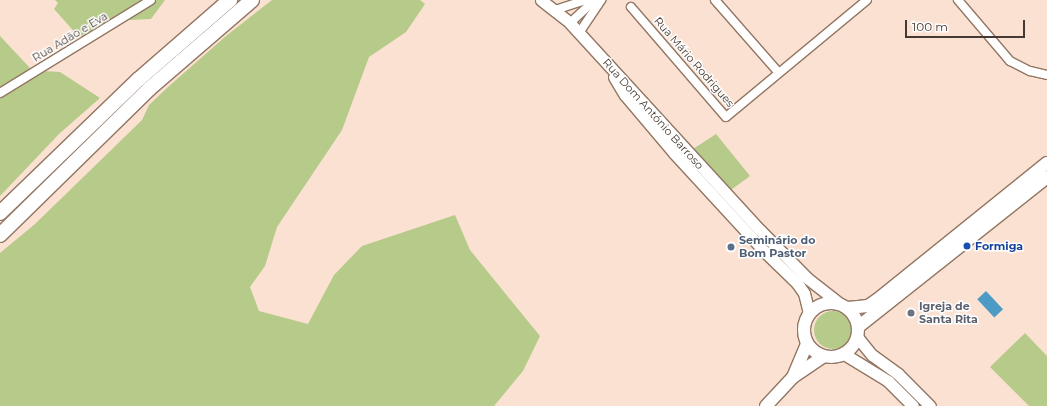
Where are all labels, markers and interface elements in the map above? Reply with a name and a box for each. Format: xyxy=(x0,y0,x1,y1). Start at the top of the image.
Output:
street label: Rua Adão e Eva xyxy=(30,9,110,65)
scale bar xyxy=(907,12,1027,38)
street label: Rua Mário Rodrigues xyxy=(651,14,737,110)
text: 100 m xyxy=(912,19,948,34)
street label: Rua Dom António Barroso xyxy=(600,56,706,172)
place label: Seminário do Bom Pastor xyxy=(739,234,815,260)
place label: Formiga xyxy=(975,239,1023,253)
marker: Formiga xyxy=(962,241,972,251)
marker: Seminário do Bom Pastor xyxy=(726,242,736,252)
place label: Igreja de Santa Rita xyxy=(919,300,978,326)
marker: Igreja de Santa Rita xyxy=(906,308,916,318)

